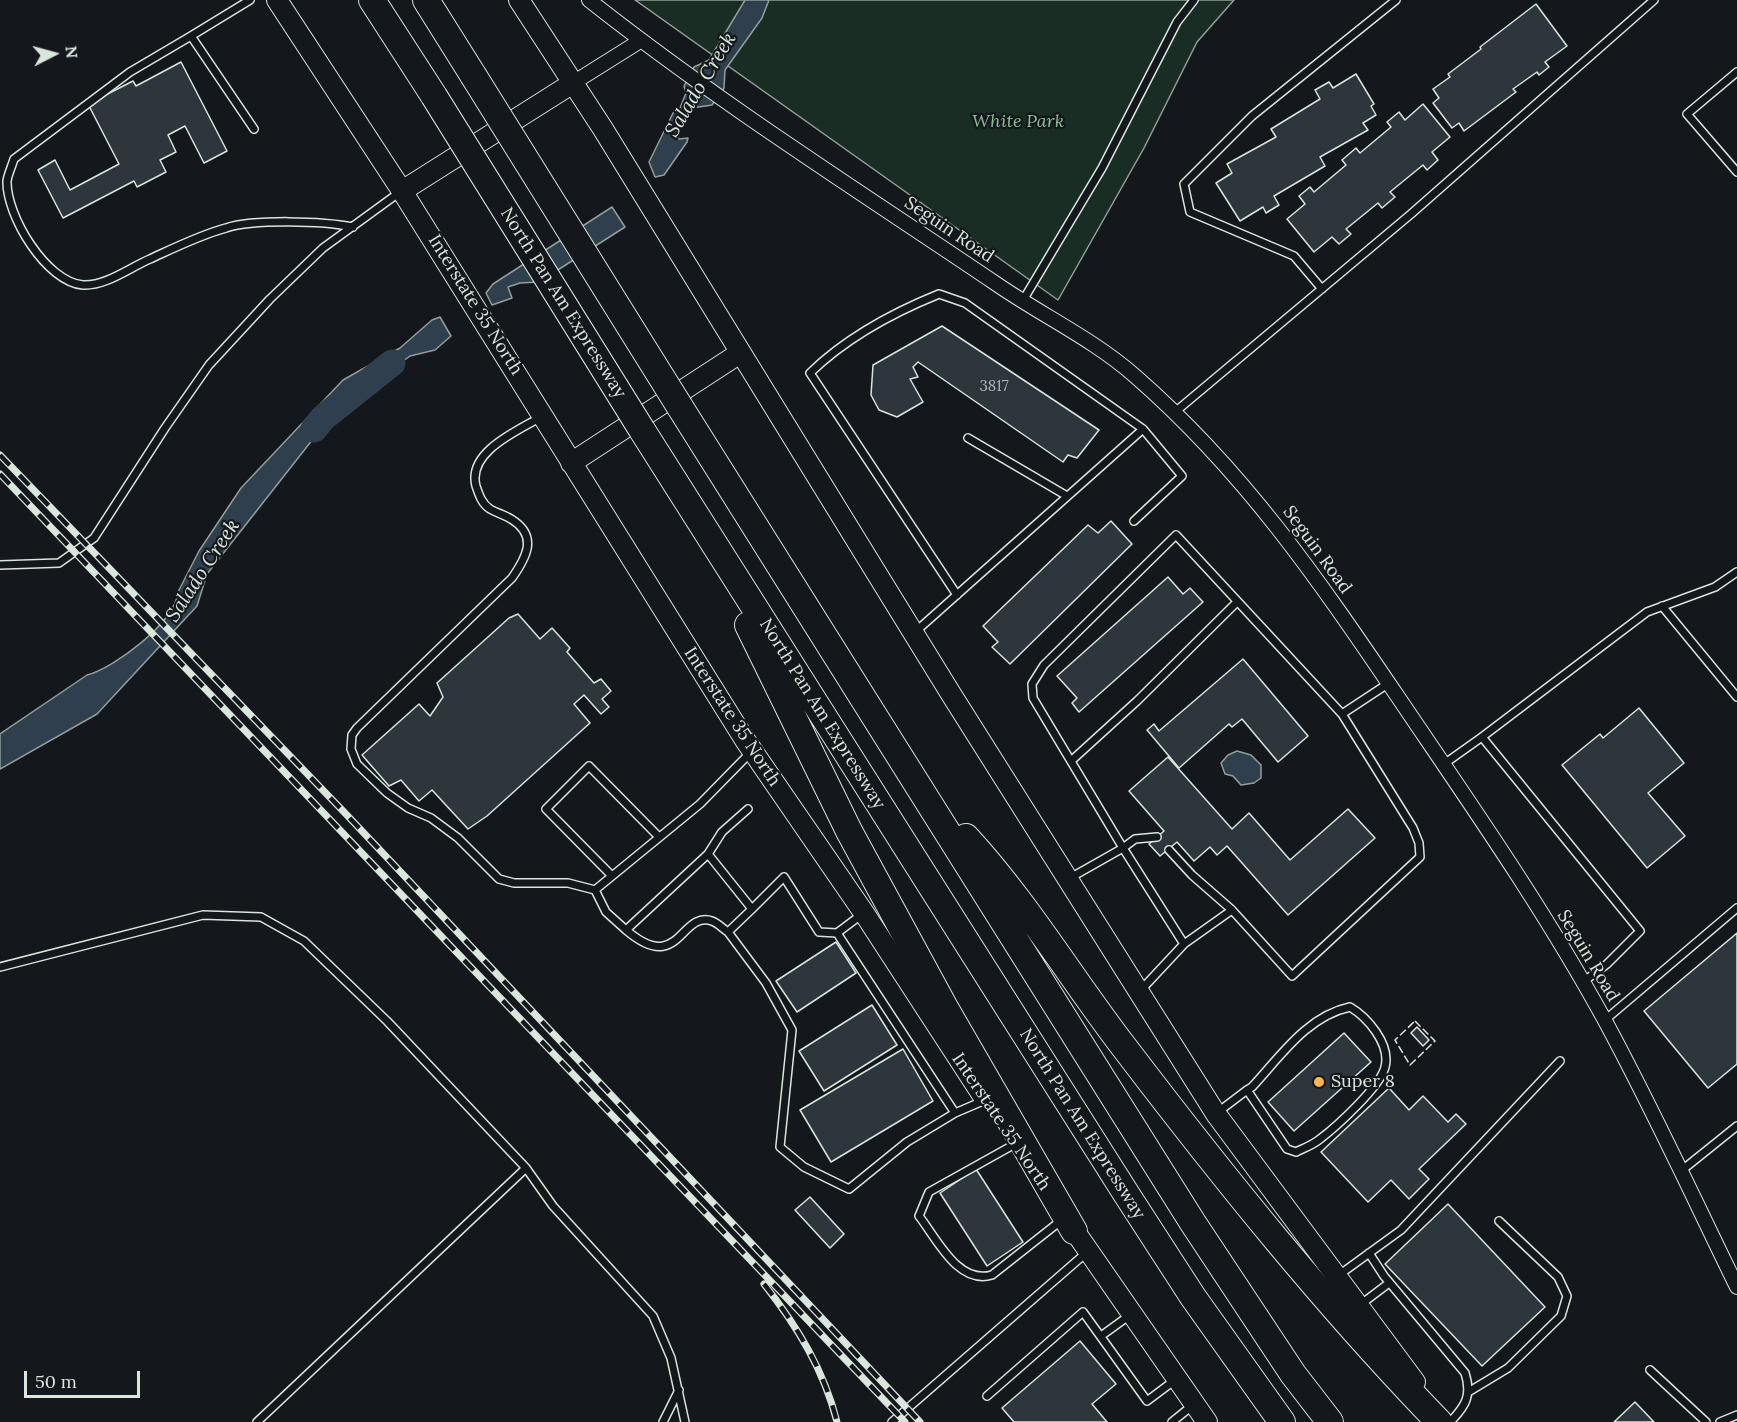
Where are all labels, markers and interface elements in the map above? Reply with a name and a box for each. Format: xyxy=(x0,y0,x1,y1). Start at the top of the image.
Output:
north arrow xyxy=(24,24,84,84)
water label: Salado Creek xyxy=(660,28,742,142)
text: N xyxy=(61,45,82,59)
park label: White Park xyxy=(972,111,1064,133)
street label: Seguin Road xyxy=(900,192,998,268)
street label: North Pan Am Expressway xyxy=(495,204,631,402)
street label: Interstate 35 North xyxy=(423,231,527,379)
house number: 3817 xyxy=(979,378,1009,396)
street label: Seguin Road xyxy=(1278,502,1356,598)
water label: Salado Creek xyxy=(161,515,245,627)
street label: North Pan Am Expressway xyxy=(754,615,890,813)
street label: Interstate 35 North xyxy=(679,643,785,791)
street label: Seguin Road xyxy=(1552,906,1624,1006)
street label: North Pan Am Expressway xyxy=(1014,1025,1150,1223)
street label: Interstate 35 North xyxy=(947,1049,1055,1195)
place label: Super 8 xyxy=(1331,1071,1395,1093)
marker: Super 8 xyxy=(1312,1075,1326,1089)
scale bar xyxy=(27,1359,142,1397)
text: 50 m xyxy=(35,1370,77,1393)

